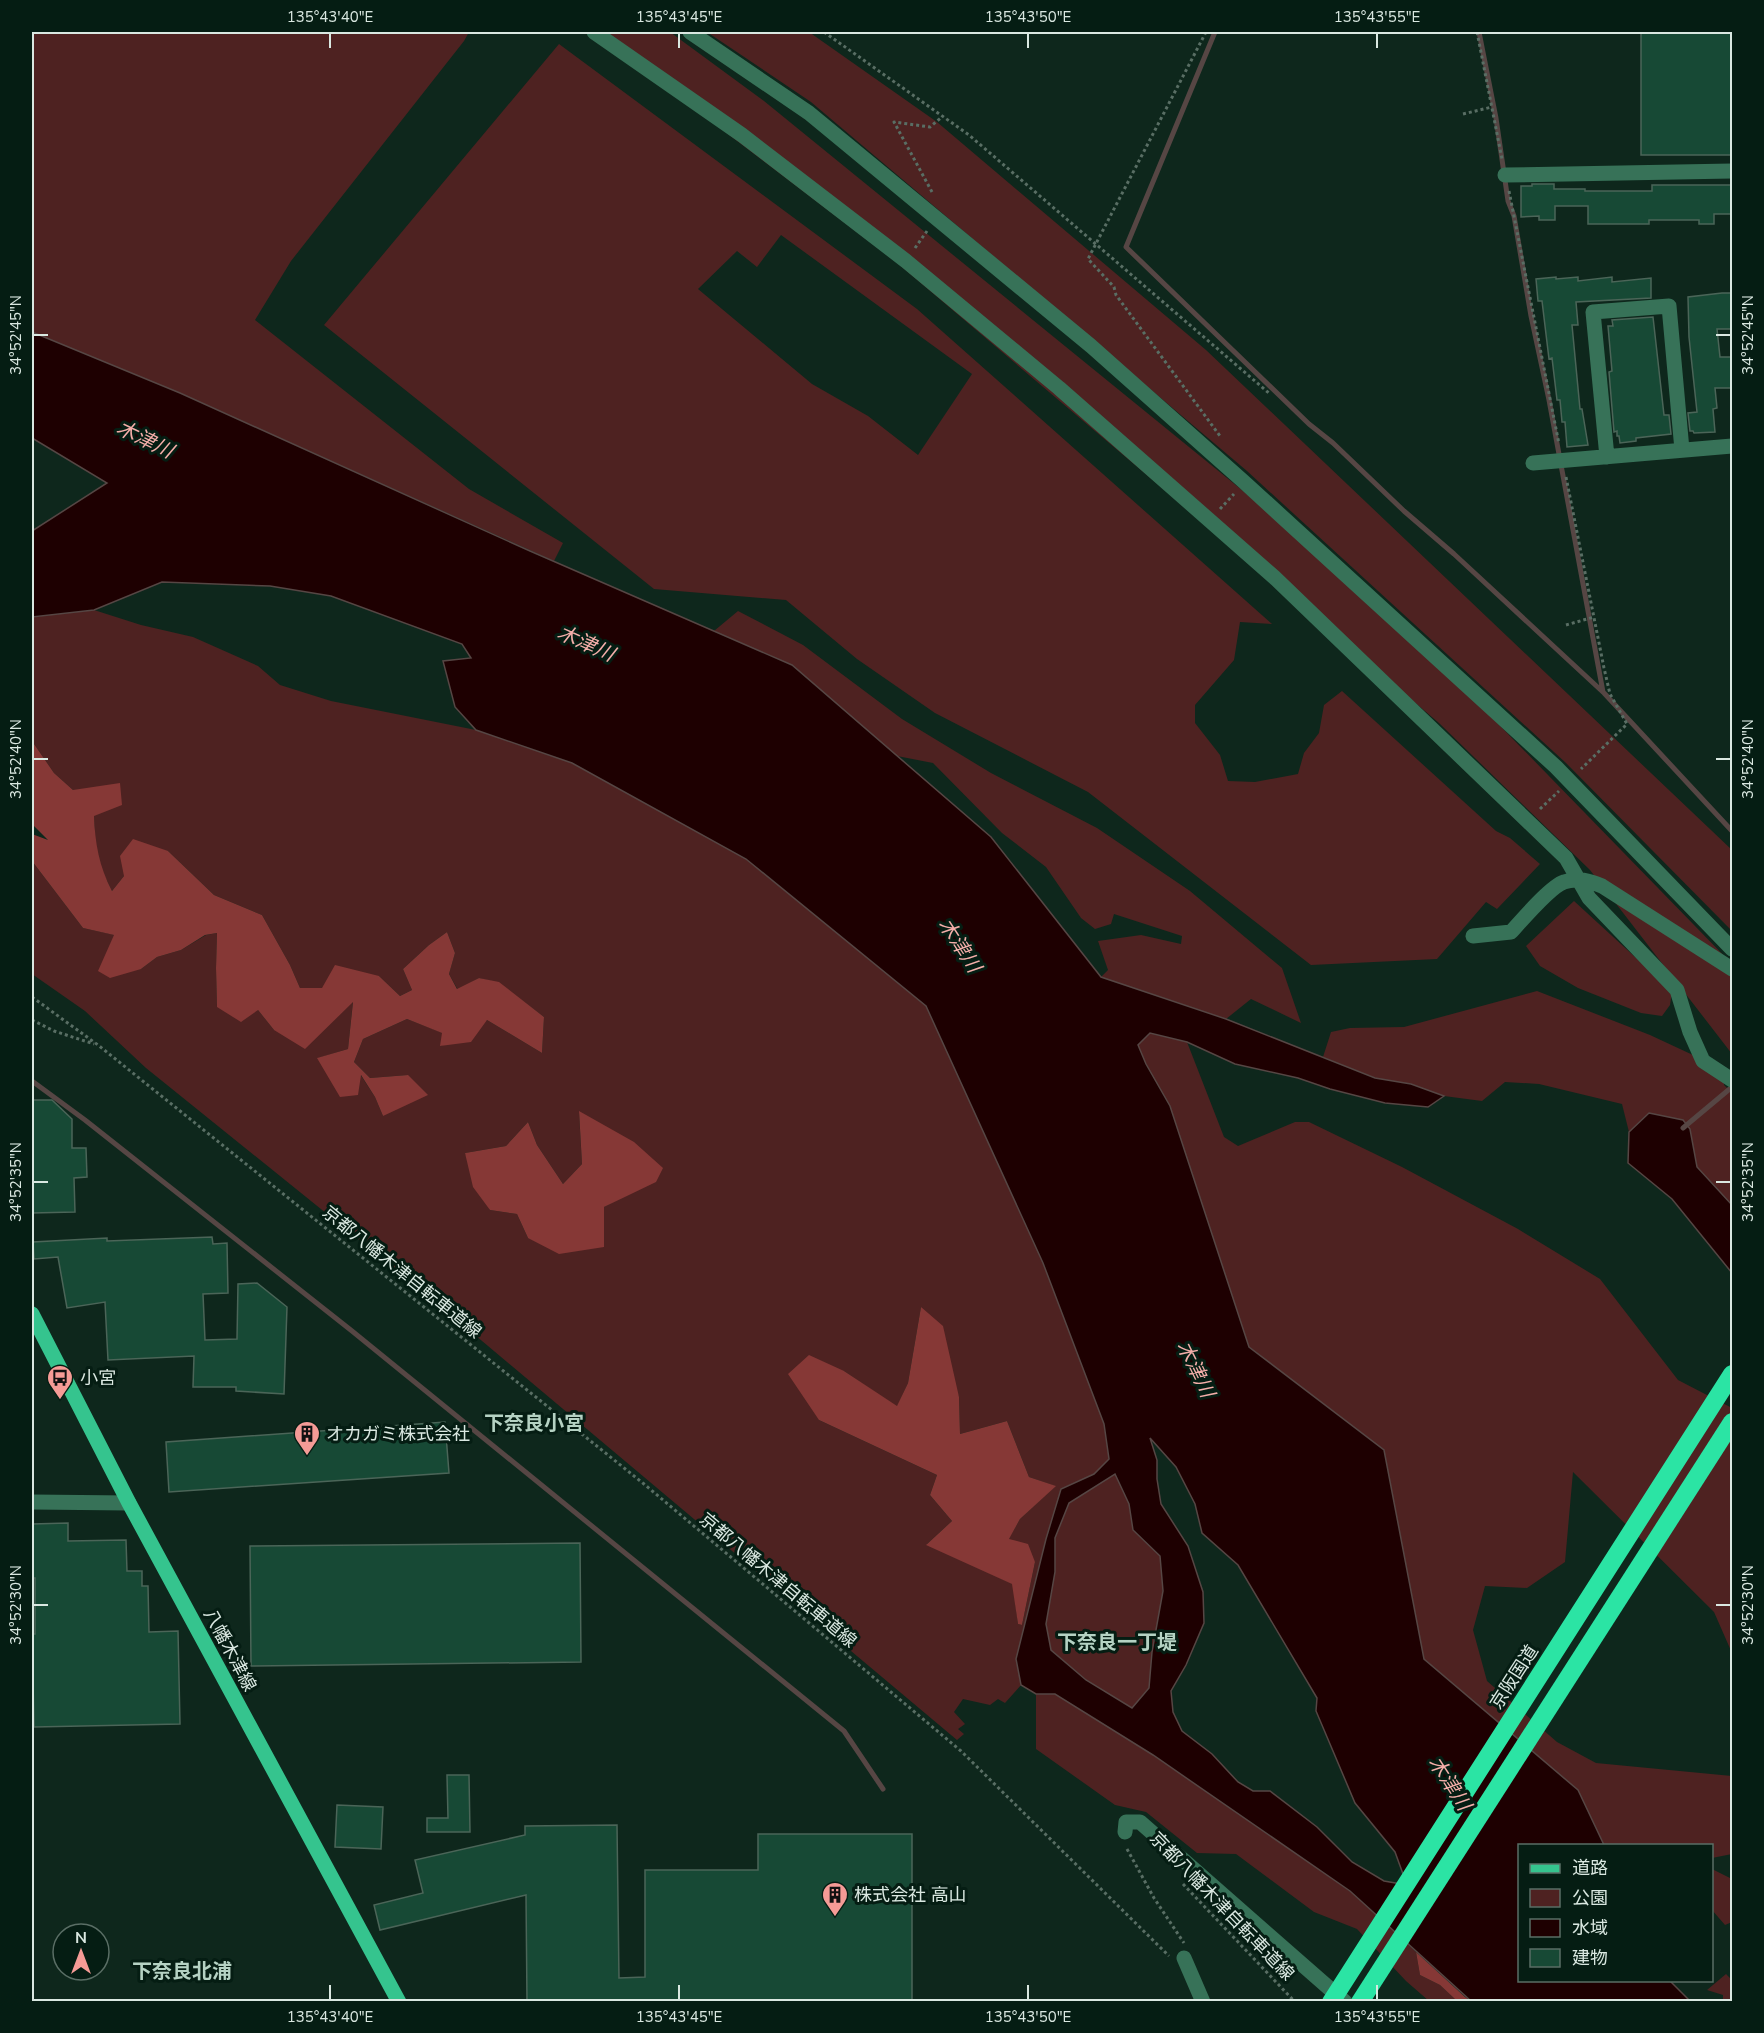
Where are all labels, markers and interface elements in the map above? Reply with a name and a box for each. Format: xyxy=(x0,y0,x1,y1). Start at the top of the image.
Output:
text: 135°43'40"E xyxy=(287,7,373,27)
text: 135°43'45"E xyxy=(636,7,722,27)
text: 135°43'50"E xyxy=(985,7,1071,27)
text: 135°43'55"E xyxy=(1334,7,1420,27)
text: 34°52'45"N xyxy=(6,295,26,375)
text: 34°52'45"N xyxy=(1738,295,1758,375)
water label: 木津川 xyxy=(112,414,179,466)
water label: 木津川 xyxy=(553,619,621,669)
text: 34°52'40"N xyxy=(6,719,26,799)
text: 34°52'40"N xyxy=(1738,719,1758,799)
water label: 木津川 xyxy=(932,913,988,979)
text: 34°52'35"N xyxy=(6,1142,26,1222)
text: 34°52'35"N xyxy=(1738,1142,1758,1222)
street label: 京都八幡木津自転車道線 xyxy=(318,1200,486,1344)
water label: 木津川 xyxy=(1170,1336,1222,1404)
bus stop icon: 小宮 xyxy=(45,1363,75,1401)
place label: 小宮 xyxy=(80,1366,116,1390)
district label: 下奈良小宮 xyxy=(484,1410,584,1437)
building icon: オカガミ株式会社 xyxy=(292,1419,322,1457)
place label: オカガミ株式会社 xyxy=(326,1422,470,1446)
street label: 京都八幡木津自転車道線 xyxy=(694,1507,862,1653)
text: 34°52'30"N xyxy=(6,1565,26,1645)
text: 34°52'30"N xyxy=(1738,1565,1758,1645)
street label: 八幡木津線 xyxy=(198,1605,262,1695)
district label: 下奈良一丁堤 xyxy=(1057,1629,1177,1656)
street label: 京阪国道 xyxy=(1484,1640,1544,1714)
water label: 木津川 xyxy=(1422,1751,1478,1817)
street label: 京都八幡木津自転車道線 xyxy=(1145,1826,1299,1986)
legend xyxy=(1518,1844,1713,1982)
text: 道路 xyxy=(1572,1856,1608,1880)
building icon: 株式会社 高山 xyxy=(820,1880,850,1918)
place label: 株式会社 高山 xyxy=(854,1883,967,1907)
text: 公園 xyxy=(1572,1886,1608,1910)
text: 水域 xyxy=(1572,1916,1608,1940)
north arrow xyxy=(51,1922,111,1982)
text: N xyxy=(75,1927,87,1949)
text: 建物 xyxy=(1572,1946,1608,1970)
district label: 下奈良北浦 xyxy=(132,1958,232,1985)
text: 135°43'40"E xyxy=(287,2007,373,2027)
text: 135°43'45"E xyxy=(636,2007,722,2027)
text: 135°43'50"E xyxy=(985,2007,1071,2027)
text: 135°43'55"E xyxy=(1334,2007,1420,2027)

